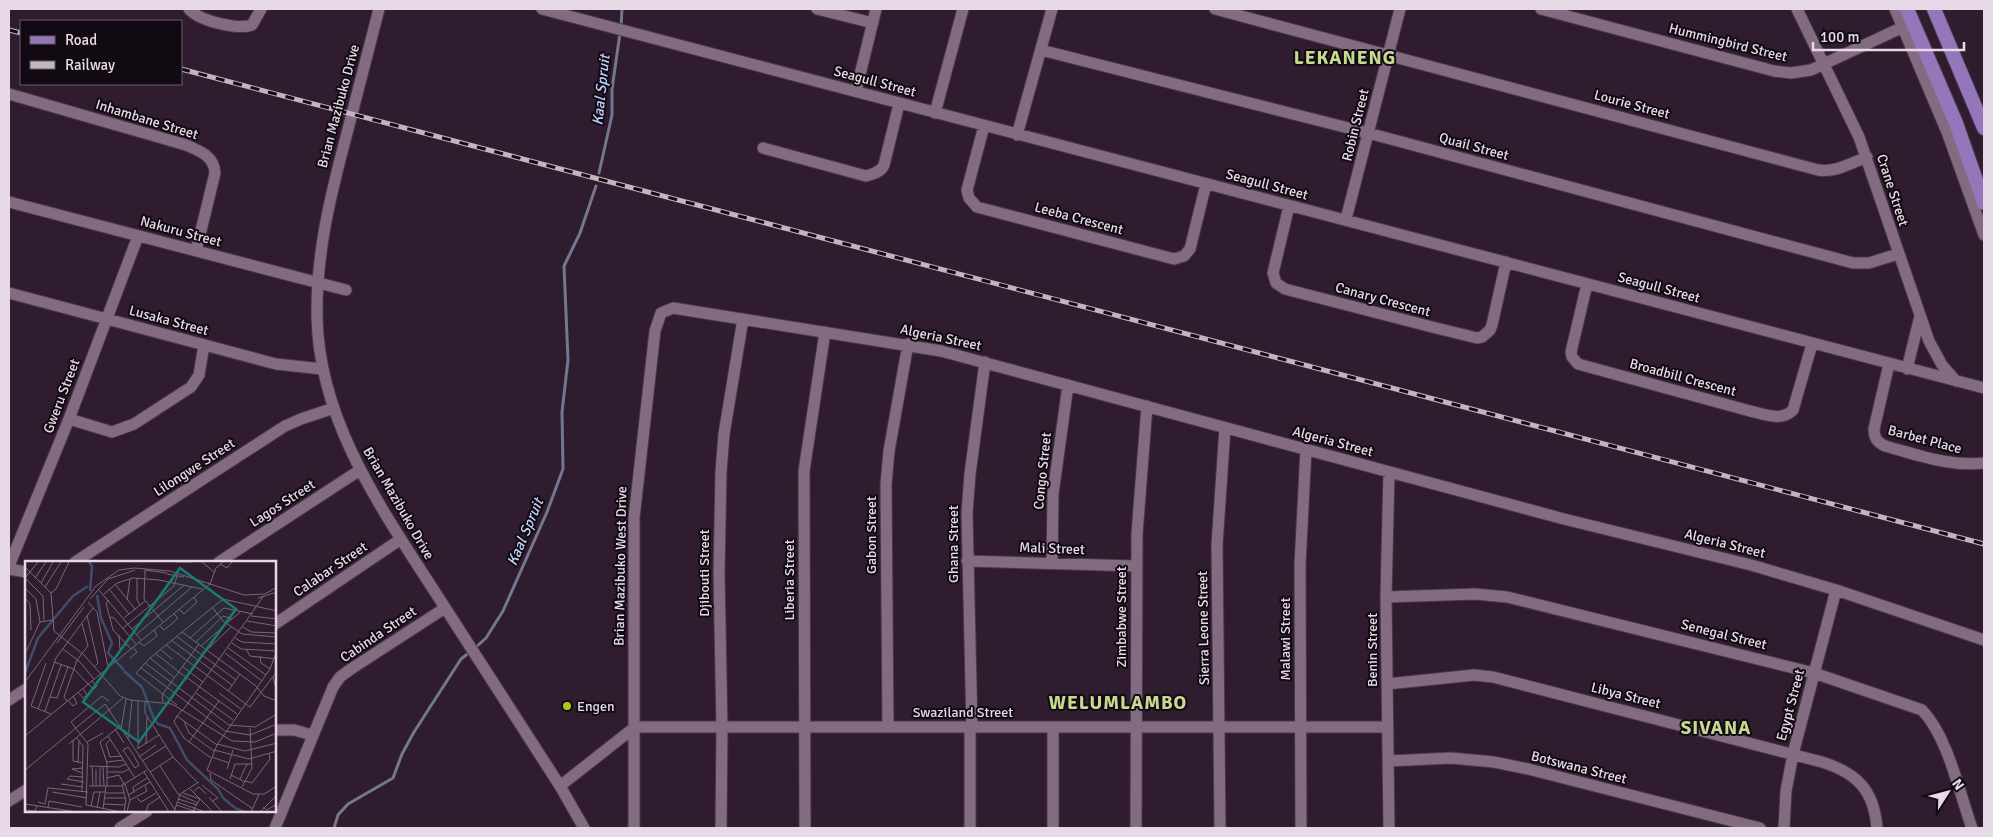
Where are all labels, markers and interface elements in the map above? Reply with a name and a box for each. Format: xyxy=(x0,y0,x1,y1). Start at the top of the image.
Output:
legend xyxy=(20,20,182,85)
street label: Hummingbird Street xyxy=(1667,20,1789,65)
scale bar xyxy=(1813,20,1964,52)
text: 100 m xyxy=(1820,28,1860,46)
text: Road xyxy=(65,31,97,49)
street label: Brian Mazibuko Drive xyxy=(314,43,363,170)
district label: LEKANENG xyxy=(1294,46,1396,70)
water label: Kaal Spruit xyxy=(588,52,614,126)
text: Railway xyxy=(65,56,115,74)
street label: Seagull Street xyxy=(832,62,918,101)
street label: Lourie Street xyxy=(1592,86,1672,123)
street label: Robin Street xyxy=(1338,87,1373,163)
street label: Inhambane Street xyxy=(94,96,200,143)
street label: Quail Street xyxy=(1437,129,1511,164)
street label: Crane Street xyxy=(1873,152,1912,228)
street label: Seagull Street xyxy=(1224,165,1310,204)
street label: Leeba Crescent xyxy=(1033,198,1125,239)
street label: Nakuru Street xyxy=(138,212,223,251)
street label: Seagull Street xyxy=(1616,268,1702,307)
street label: Canary Crescent xyxy=(1333,279,1432,320)
street label: Lusaka Street xyxy=(127,302,211,339)
street label: Algeria Street xyxy=(899,321,983,354)
street label: Broadbill Crescent xyxy=(1628,355,1738,400)
street label: Gweru Street xyxy=(39,356,83,436)
street label: Barbet Place xyxy=(1886,421,1964,457)
street label: Algeria Street xyxy=(1291,423,1375,460)
street label: Congo Street xyxy=(1030,432,1055,510)
street label: Lilongwe Street xyxy=(150,435,238,500)
street label: Brian Mazibuko Drive xyxy=(359,444,438,563)
street label: Lagos Street xyxy=(246,476,318,531)
street label: Brian Mazibuko West Drive xyxy=(611,486,630,646)
water label: Kaal Spruit xyxy=(503,494,548,568)
street label: Gabon Street xyxy=(863,496,880,574)
street label: Ghana Street xyxy=(945,505,962,583)
street label: Algeria Street xyxy=(1683,525,1767,562)
street label: Djibouti Street xyxy=(696,529,713,617)
street label: Calabar Street xyxy=(290,538,371,600)
street label: Liberia Street xyxy=(781,539,798,621)
street label: Mali Street xyxy=(1019,539,1085,558)
inset map xyxy=(25,561,276,812)
street label: Zimbabwe Street xyxy=(1113,566,1130,668)
street label: Sierra Leone Street xyxy=(1194,571,1213,685)
street label: Malawi Street xyxy=(1277,597,1294,681)
street label: Cabinda Street xyxy=(337,603,420,666)
street label: Benin Street xyxy=(1364,613,1381,687)
street label: Senegal Street xyxy=(1679,616,1769,653)
street label: Egypt Street xyxy=(1773,667,1808,743)
street label: Libya Street xyxy=(1589,679,1663,712)
district label: WELUMLAMBO xyxy=(1049,691,1187,715)
place label: Engen xyxy=(577,698,615,715)
marker: Engen xyxy=(561,700,573,712)
street label: Swaziland Street xyxy=(913,704,1013,721)
district label: SIVANA xyxy=(1681,716,1751,740)
street label: Botswana Street xyxy=(1529,747,1629,788)
north arrow xyxy=(1923,767,1973,817)
text: N xyxy=(1948,776,1968,794)

